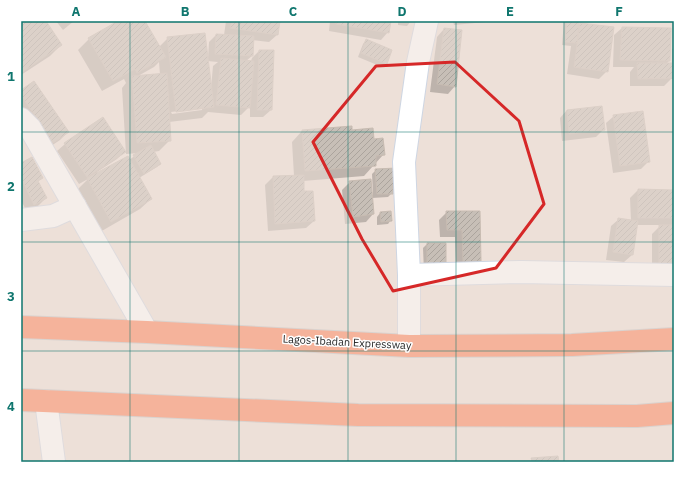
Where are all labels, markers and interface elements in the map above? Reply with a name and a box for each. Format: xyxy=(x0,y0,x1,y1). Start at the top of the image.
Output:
text: A xyxy=(72,3,81,20)
text: B xyxy=(181,3,190,20)
text: C xyxy=(289,3,298,20)
text: D xyxy=(397,3,407,20)
text: E xyxy=(506,3,514,20)
text: F xyxy=(615,3,623,20)
text: 1 xyxy=(7,68,15,85)
text: 2 xyxy=(7,178,15,195)
text: 3 xyxy=(7,288,15,305)
street label: Lagos-Ibadan Expressway xyxy=(282,332,412,352)
text: 4 xyxy=(7,398,15,415)

